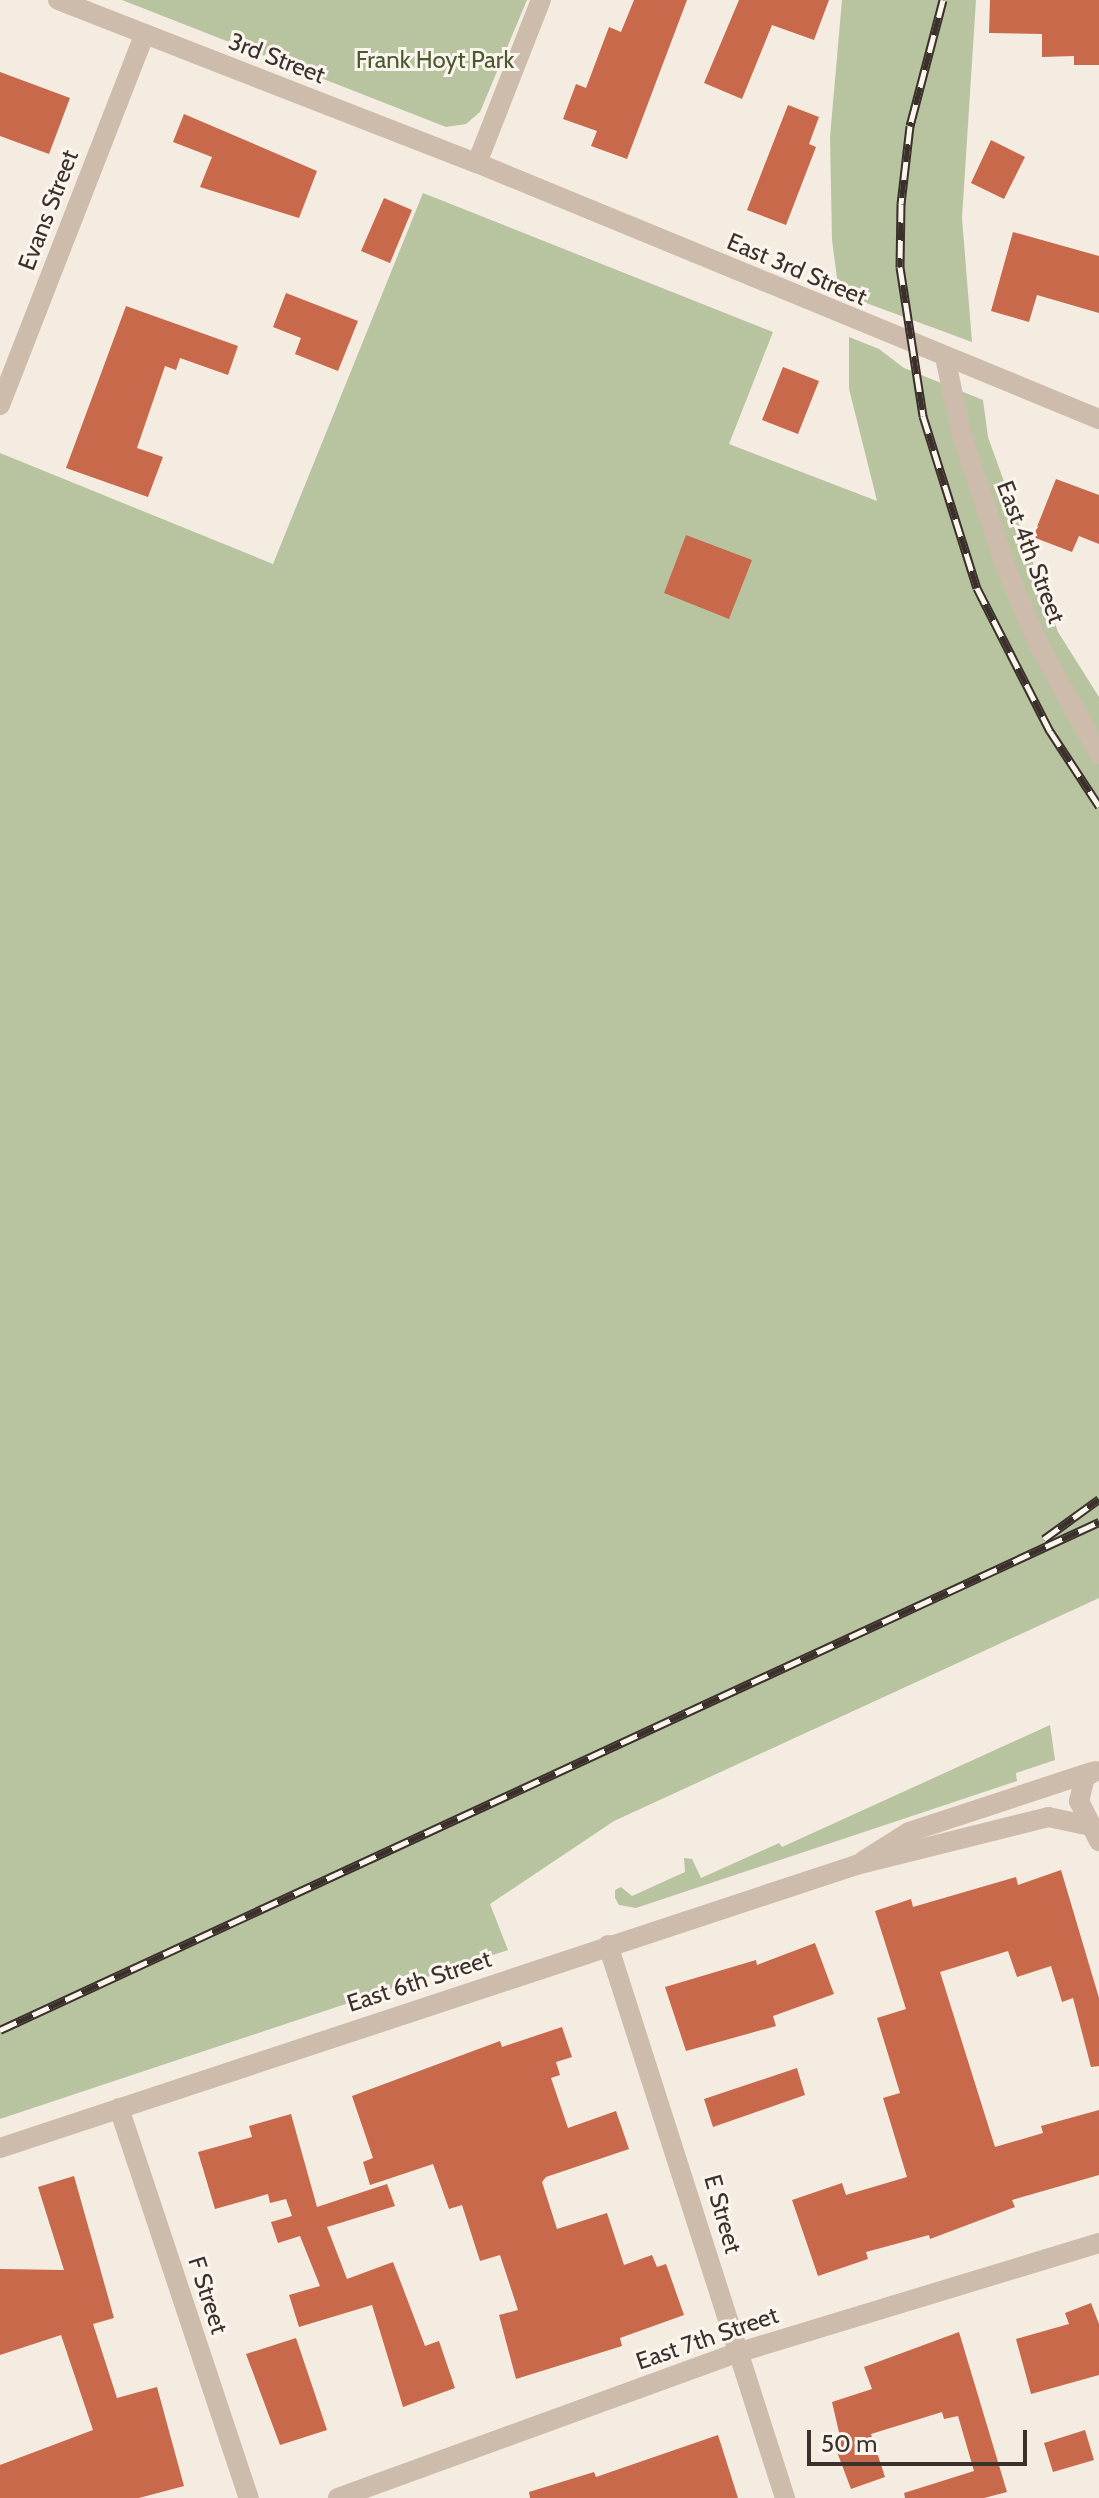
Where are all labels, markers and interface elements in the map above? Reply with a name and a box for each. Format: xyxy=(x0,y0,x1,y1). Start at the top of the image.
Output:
street label: 3rd Street xyxy=(225,27,329,89)
park label: Frank Hoyt Park xyxy=(356,46,514,74)
street label: Evans Street xyxy=(12,146,84,274)
street label: East 3rd Street xyxy=(723,227,871,311)
street label: East 4th Street xyxy=(991,477,1071,627)
street label: East 6th Street xyxy=(343,1944,495,2018)
street label: E Street xyxy=(698,2171,748,2257)
street label: F Street xyxy=(182,2253,234,2337)
street label: East 7th Street xyxy=(632,2300,782,2376)
scale bar xyxy=(811,2414,1031,2464)
text: 50 m xyxy=(821,2429,877,2458)

